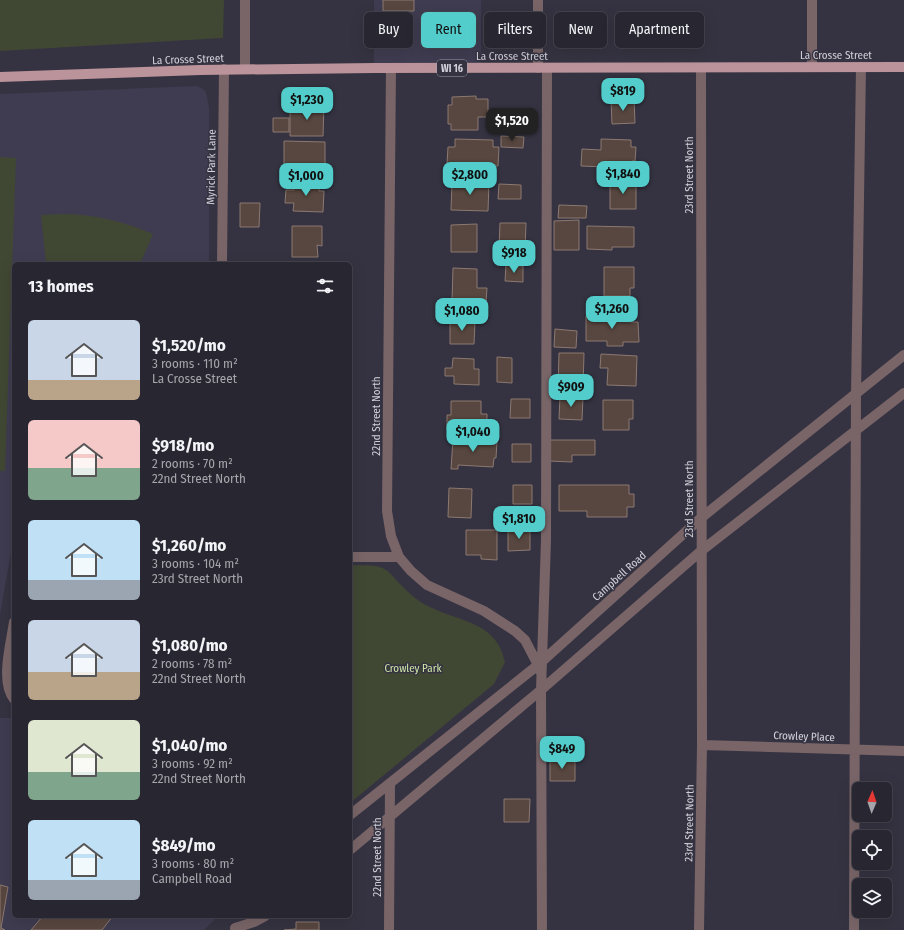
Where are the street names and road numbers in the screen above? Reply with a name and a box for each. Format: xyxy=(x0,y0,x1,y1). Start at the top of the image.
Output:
street label: La Crosse Street xyxy=(800,49,872,62)
street label: La Crosse Street xyxy=(476,50,548,63)
street label: La Crosse Street xyxy=(152,52,225,67)
road number: WI 16 xyxy=(437,60,467,76)
street label: Myrick Park Lane xyxy=(204,129,219,205)
street label: 23rd Street North xyxy=(683,136,696,214)
street label: 22nd Street North xyxy=(370,376,383,456)
street label: 23rd Street North xyxy=(683,460,696,538)
street label: Campbell Road xyxy=(590,549,649,604)
street label: Crowley Place xyxy=(773,729,835,744)
street label: 23rd Street North xyxy=(682,784,697,862)
street label: 22nd Street North xyxy=(371,817,384,897)

